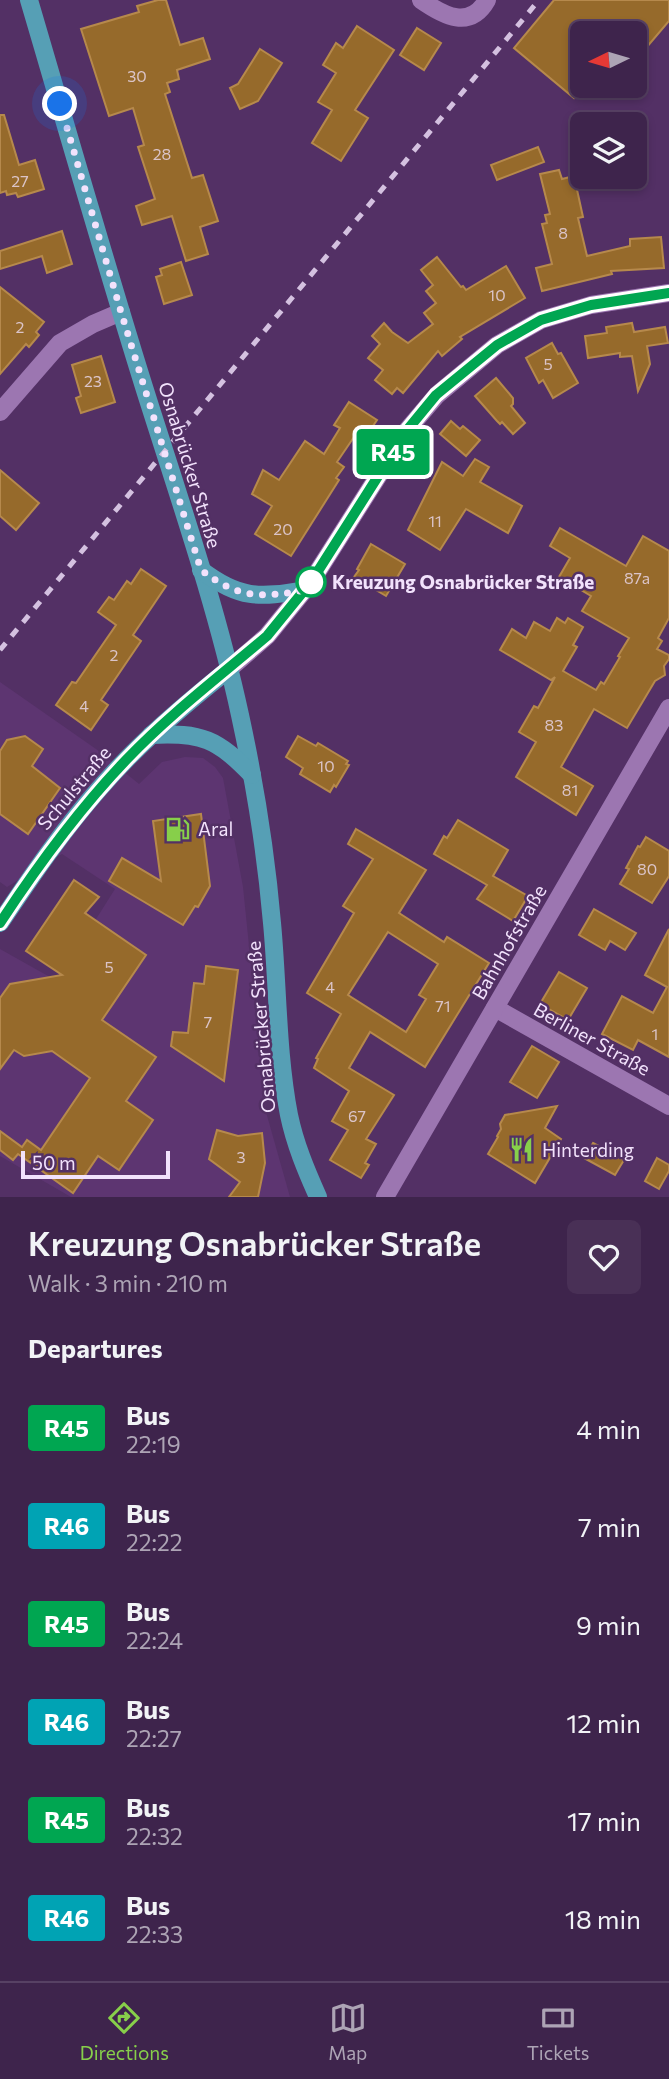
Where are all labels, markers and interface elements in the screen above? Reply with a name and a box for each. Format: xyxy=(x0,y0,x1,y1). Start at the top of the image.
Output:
north arrow xyxy=(570,21,648,98)
map controls xyxy=(570,21,647,189)
house number: 30 xyxy=(127,66,147,85)
your location xyxy=(42,86,77,121)
button: layers xyxy=(570,112,647,189)
house number: 28 xyxy=(153,144,171,163)
house number: 27 xyxy=(11,171,29,190)
house number: 8 xyxy=(558,223,568,242)
house number: 10 xyxy=(488,285,506,304)
house number: 2 xyxy=(16,317,25,336)
house number: 5 xyxy=(543,354,553,373)
house number: 23 xyxy=(84,371,102,390)
street label: Osnabrücker Straße xyxy=(154,379,227,551)
line badge: R45 xyxy=(353,429,433,475)
text: R45 xyxy=(371,437,415,466)
house number: 11 xyxy=(428,511,442,530)
house number: 20 xyxy=(273,519,293,538)
marker: Kreuzung Osnabrücker Straße xyxy=(296,567,326,597)
house number: 87a xyxy=(624,568,650,587)
place label: Kreuzung Osnabrücker Straße xyxy=(332,570,594,593)
house number: 2 xyxy=(110,645,119,664)
house number: 4 xyxy=(79,696,89,715)
house number: 83 xyxy=(545,715,563,734)
street label: Schulstraße xyxy=(32,741,115,834)
house number: 10 xyxy=(317,756,335,775)
house number: 81 xyxy=(562,780,578,799)
fuel station icon: Aral xyxy=(164,815,192,843)
place label: Aral xyxy=(198,817,233,840)
house number: 80 xyxy=(637,859,657,878)
street label: Bahnhofstraße xyxy=(466,880,551,1003)
street label: Osnabrücker Straße xyxy=(242,940,279,1114)
house number: 5 xyxy=(104,957,114,976)
house number: 4 xyxy=(325,977,335,996)
house number: 71 xyxy=(435,996,451,1015)
street label: Berliner Straße xyxy=(530,997,654,1080)
house number: 7 xyxy=(204,1012,212,1031)
house number: 1 xyxy=(652,1024,658,1043)
house number: 67 xyxy=(348,1106,366,1125)
restaurant icon: Hinterding xyxy=(508,1136,536,1164)
place label: Hinterding xyxy=(542,1138,634,1161)
house number: 3 xyxy=(236,1147,246,1166)
scale bar xyxy=(21,1148,170,1180)
text: 50 m xyxy=(32,1151,76,1174)
button: heart xyxy=(567,1220,641,1294)
text: Kreuzung Osnabrücker Straße xyxy=(28,1222,481,1263)
text: Walk · 3 min · 210 m xyxy=(28,1269,228,1297)
text: Departures xyxy=(28,1332,163,1363)
text: Bus xyxy=(126,1399,170,1430)
text: R45 xyxy=(44,1413,89,1442)
text: 4 min xyxy=(576,1413,641,1444)
text: 22:19 xyxy=(126,1430,181,1458)
text: Bus xyxy=(126,1497,170,1528)
text: R46 xyxy=(44,1511,89,1540)
text: 7 min xyxy=(578,1511,641,1542)
text: 22:22 xyxy=(126,1528,182,1556)
text: Bus xyxy=(126,1595,170,1626)
text: R45 xyxy=(44,1609,89,1638)
text: 9 min xyxy=(576,1609,641,1640)
text: 22:24 xyxy=(126,1626,183,1654)
text: Bus xyxy=(126,1693,170,1724)
text: R46 xyxy=(44,1707,89,1736)
text: 12 min xyxy=(566,1707,641,1738)
text: 22:27 xyxy=(126,1724,182,1752)
text: Bus xyxy=(126,1791,170,1822)
text: R45 xyxy=(44,1805,89,1834)
text: 17 min xyxy=(567,1805,641,1836)
text: 22:32 xyxy=(126,1822,183,1850)
text: Bus xyxy=(126,1889,170,1920)
text: R46 xyxy=(44,1903,89,1932)
text: 18 min xyxy=(565,1903,641,1934)
text: 22:33 xyxy=(126,1920,183,1948)
tab: Directions xyxy=(80,1999,169,2064)
tab: Map xyxy=(328,1999,367,2064)
tab: Tickets xyxy=(527,1999,589,2064)

